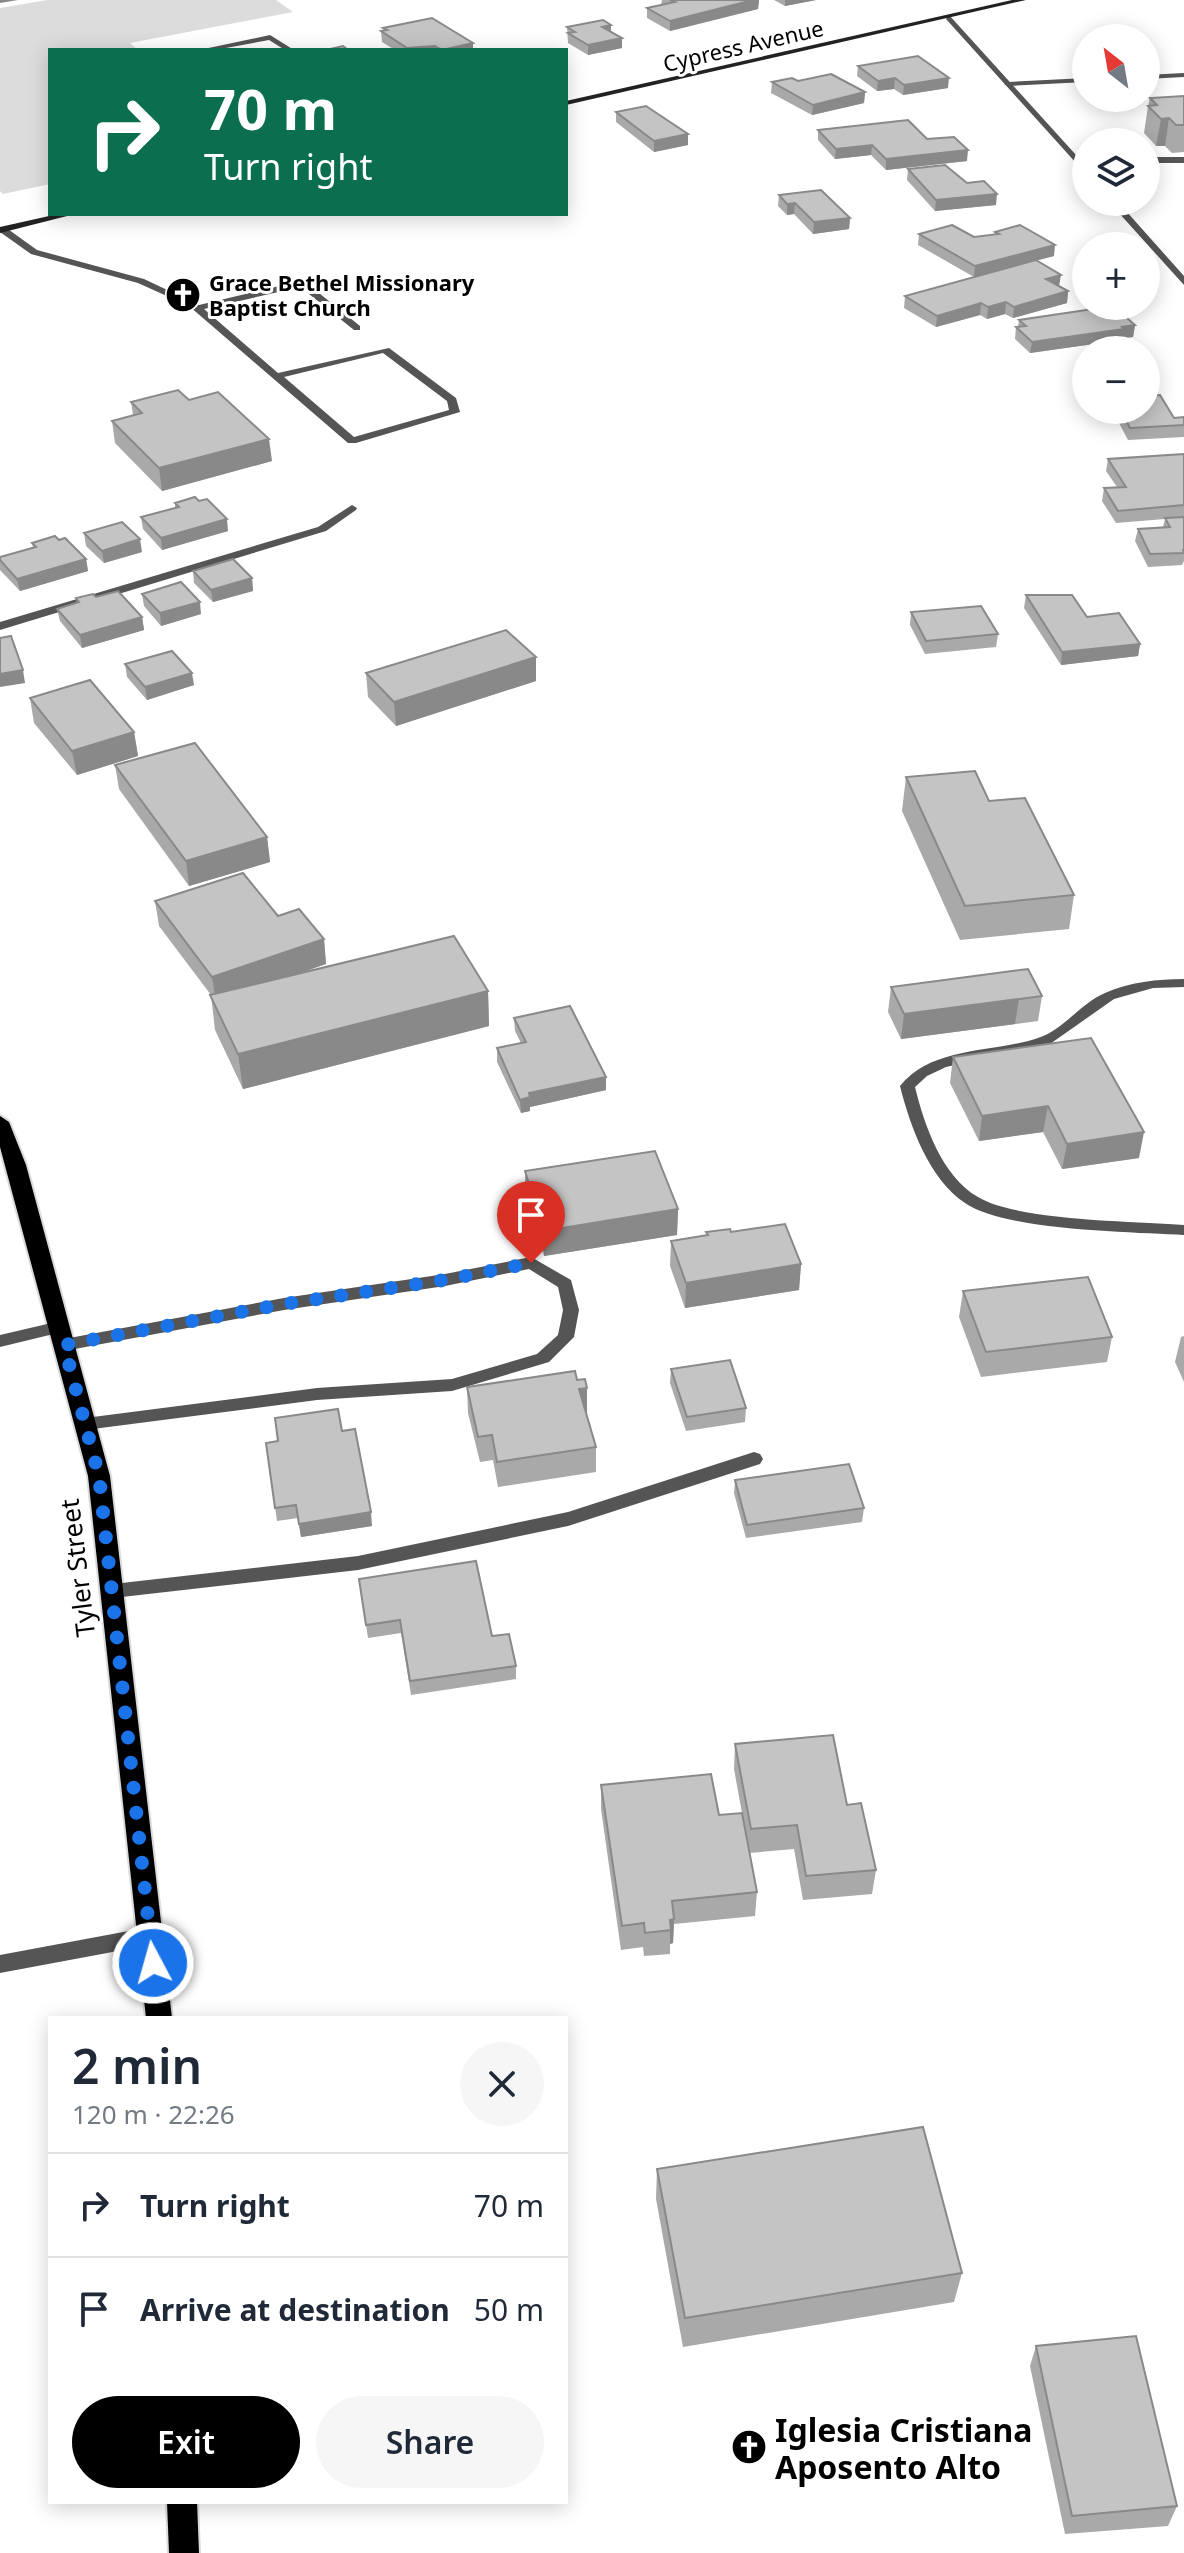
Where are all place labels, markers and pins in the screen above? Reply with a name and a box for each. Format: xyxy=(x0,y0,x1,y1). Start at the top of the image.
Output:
place label: Grace Bethel Missionary Baptist Church xyxy=(209,267,475,322)
church icon: Grace Bethel Missionary Baptist Church xyxy=(164,276,202,314)
pin xyxy=(497,1181,565,1263)
place label: Iglesia Cristiana Aposento Alto xyxy=(775,2408,1033,2488)
church icon: Iglesia Cristiana Aposento Alto xyxy=(730,2428,768,2466)

